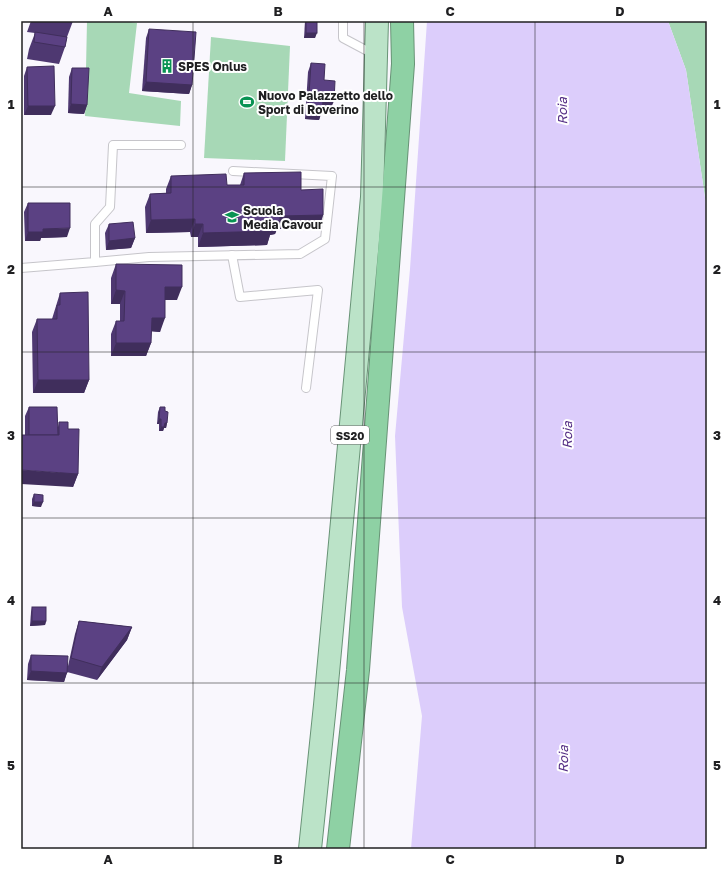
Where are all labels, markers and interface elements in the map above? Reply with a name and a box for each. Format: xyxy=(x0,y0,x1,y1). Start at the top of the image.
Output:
text: A xyxy=(103,3,113,19)
text: B xyxy=(273,3,283,19)
text: C xyxy=(445,3,455,19)
text: D xyxy=(615,3,625,19)
building icon: SPES Onlus xyxy=(159,58,175,74)
place label: SPES Onlus xyxy=(178,59,247,74)
place label: Nuovo Palazzetto dello Sport di Roverino xyxy=(258,88,393,117)
sports icon: Nuovo Palazzetto dello Sport di Roverino xyxy=(239,94,255,110)
text: 1 xyxy=(8,96,15,112)
text: 1 xyxy=(714,96,721,112)
water label: Roia xyxy=(554,97,570,125)
place label: Scuola Media Cavour xyxy=(243,203,323,232)
school or university icon: Scuola Media Cavour xyxy=(224,209,240,225)
text: 2 xyxy=(7,261,15,277)
text: 2 xyxy=(713,261,721,277)
water label: Roia xyxy=(559,421,575,449)
road number: SS20 xyxy=(331,426,369,444)
text: 3 xyxy=(7,427,15,443)
text: 3 xyxy=(713,427,721,443)
text: 4 xyxy=(7,592,15,608)
text: 4 xyxy=(713,592,721,608)
water label: Roia xyxy=(555,745,571,773)
text: 5 xyxy=(7,757,15,773)
text: 5 xyxy=(713,757,721,773)
text: A xyxy=(103,851,113,867)
text: B xyxy=(273,851,283,867)
text: C xyxy=(445,851,455,867)
text: D xyxy=(615,851,625,867)

